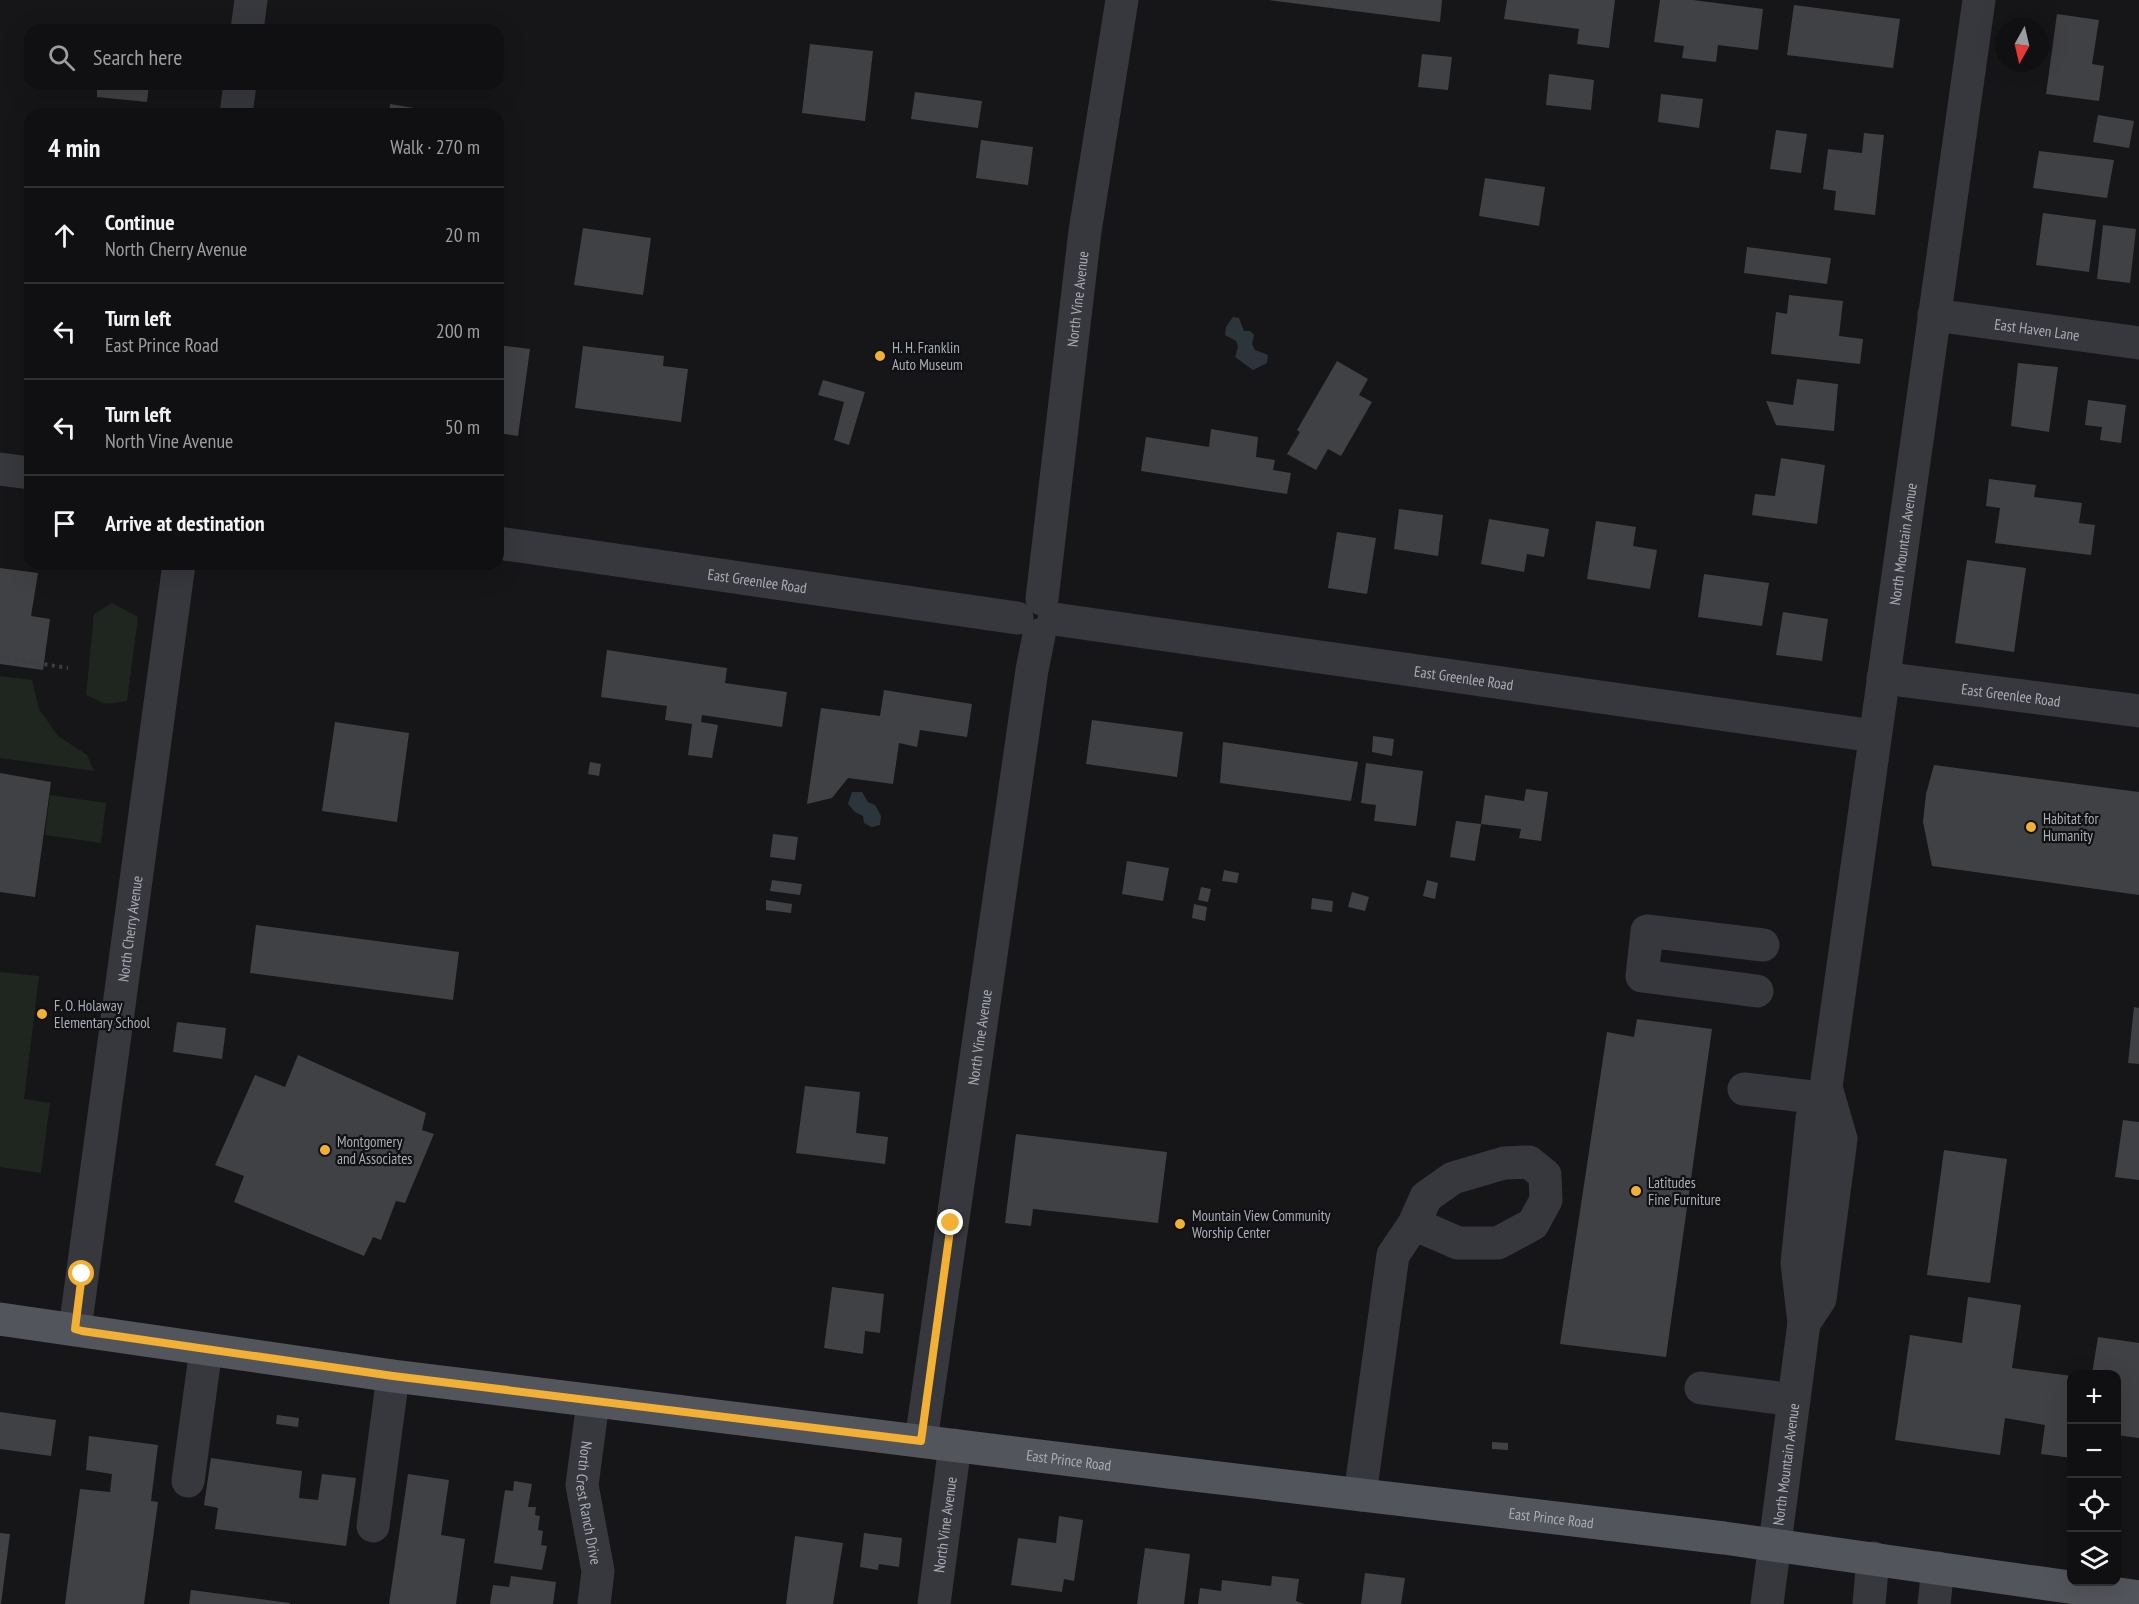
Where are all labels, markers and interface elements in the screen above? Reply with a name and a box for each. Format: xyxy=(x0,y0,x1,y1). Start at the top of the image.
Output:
north arrow xyxy=(1995,18,2049,72)
search box xyxy=(24,24,504,90)
icon: search xyxy=(45,41,78,74)
text: Search here xyxy=(93,43,182,71)
text: 4 min xyxy=(48,131,101,164)
text: Walk · 270 m xyxy=(390,134,480,160)
text: Continue xyxy=(105,208,175,236)
icon: ahead xyxy=(48,219,81,252)
text: 20 m xyxy=(445,222,480,248)
text: North Cherry Avenue xyxy=(105,236,247,262)
street label: North Vine Avenue xyxy=(1062,250,1092,348)
text: Turn left xyxy=(105,304,171,332)
street label: East Haven Lane xyxy=(1993,314,2081,344)
icon: left xyxy=(48,315,81,348)
text: 200 m xyxy=(436,318,480,344)
text: East Prince Road xyxy=(105,332,219,358)
place label: H. H. Franklin Auto Museum xyxy=(892,338,963,374)
marker: H. H. Franklin Auto Museum xyxy=(873,349,887,363)
text: Turn left xyxy=(105,400,171,428)
icon: left xyxy=(48,411,81,444)
text: 50 m xyxy=(445,414,480,440)
text: North Vine Avenue xyxy=(105,428,233,454)
street label: North Mountain Avenue xyxy=(1884,482,1920,606)
icon: arrive xyxy=(48,507,81,540)
text: Arrive at destination xyxy=(105,509,265,537)
street label: East Greenlee Road xyxy=(707,564,808,597)
street label: East Greenlee Road xyxy=(1413,661,1515,694)
street label: East Greenlee Road xyxy=(1960,679,2062,710)
place label: Habitat for Humanity xyxy=(2043,809,2099,845)
marker: Habitat for Humanity xyxy=(2024,820,2038,834)
street label: North Cherry Avenue xyxy=(113,874,146,983)
street label: North Vine Avenue xyxy=(963,988,995,1086)
place label: F. O. Holaway Elementary School xyxy=(54,996,151,1032)
marker: F. O. Holaway Elementary School xyxy=(35,1007,49,1021)
place label: Montgomery and Associates xyxy=(337,1132,412,1168)
marker: Montgomery and Associates xyxy=(318,1143,332,1157)
place label: Latitudes Fine Furniture xyxy=(1648,1173,1721,1209)
marker: Latitudes Fine Furniture xyxy=(1629,1184,1643,1198)
place label: Mountain View Community Worship Center xyxy=(1192,1206,1331,1242)
route end xyxy=(937,1209,963,1235)
marker: Mountain View Community Worship Center xyxy=(1173,1217,1187,1231)
route start xyxy=(68,1260,94,1286)
map controls xyxy=(2067,1370,2121,1586)
button: + xyxy=(2067,1370,2121,1424)
street label: North Mountain Avenue xyxy=(1768,1402,1803,1526)
button: − xyxy=(2067,1424,2121,1478)
street label: North Crest Ranch Drive xyxy=(573,1440,606,1566)
street label: East Prince Road xyxy=(1025,1445,1112,1474)
street label: North Vine Avenue xyxy=(929,1476,960,1574)
button: locate xyxy=(2067,1478,2121,1532)
street label: East Prince Road xyxy=(1508,1503,1595,1532)
button: layers xyxy=(2067,1532,2121,1586)

